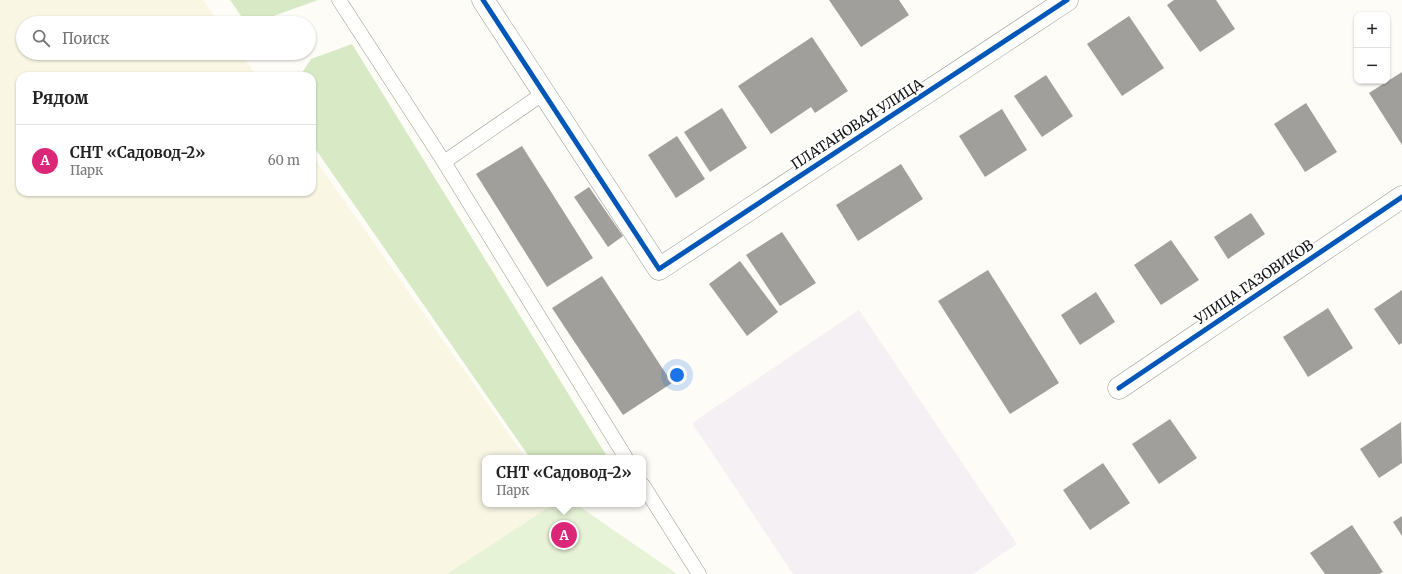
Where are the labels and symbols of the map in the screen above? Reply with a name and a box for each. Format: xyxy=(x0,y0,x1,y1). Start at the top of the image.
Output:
street label: ПЛАТАНОВАЯ УЛИЦА xyxy=(788,74,927,173)
street label: УЛИЦА ГАЗОВИКОВ xyxy=(1190,236,1317,329)
your location xyxy=(667,365,687,385)
pin: A xyxy=(551,520,577,550)

